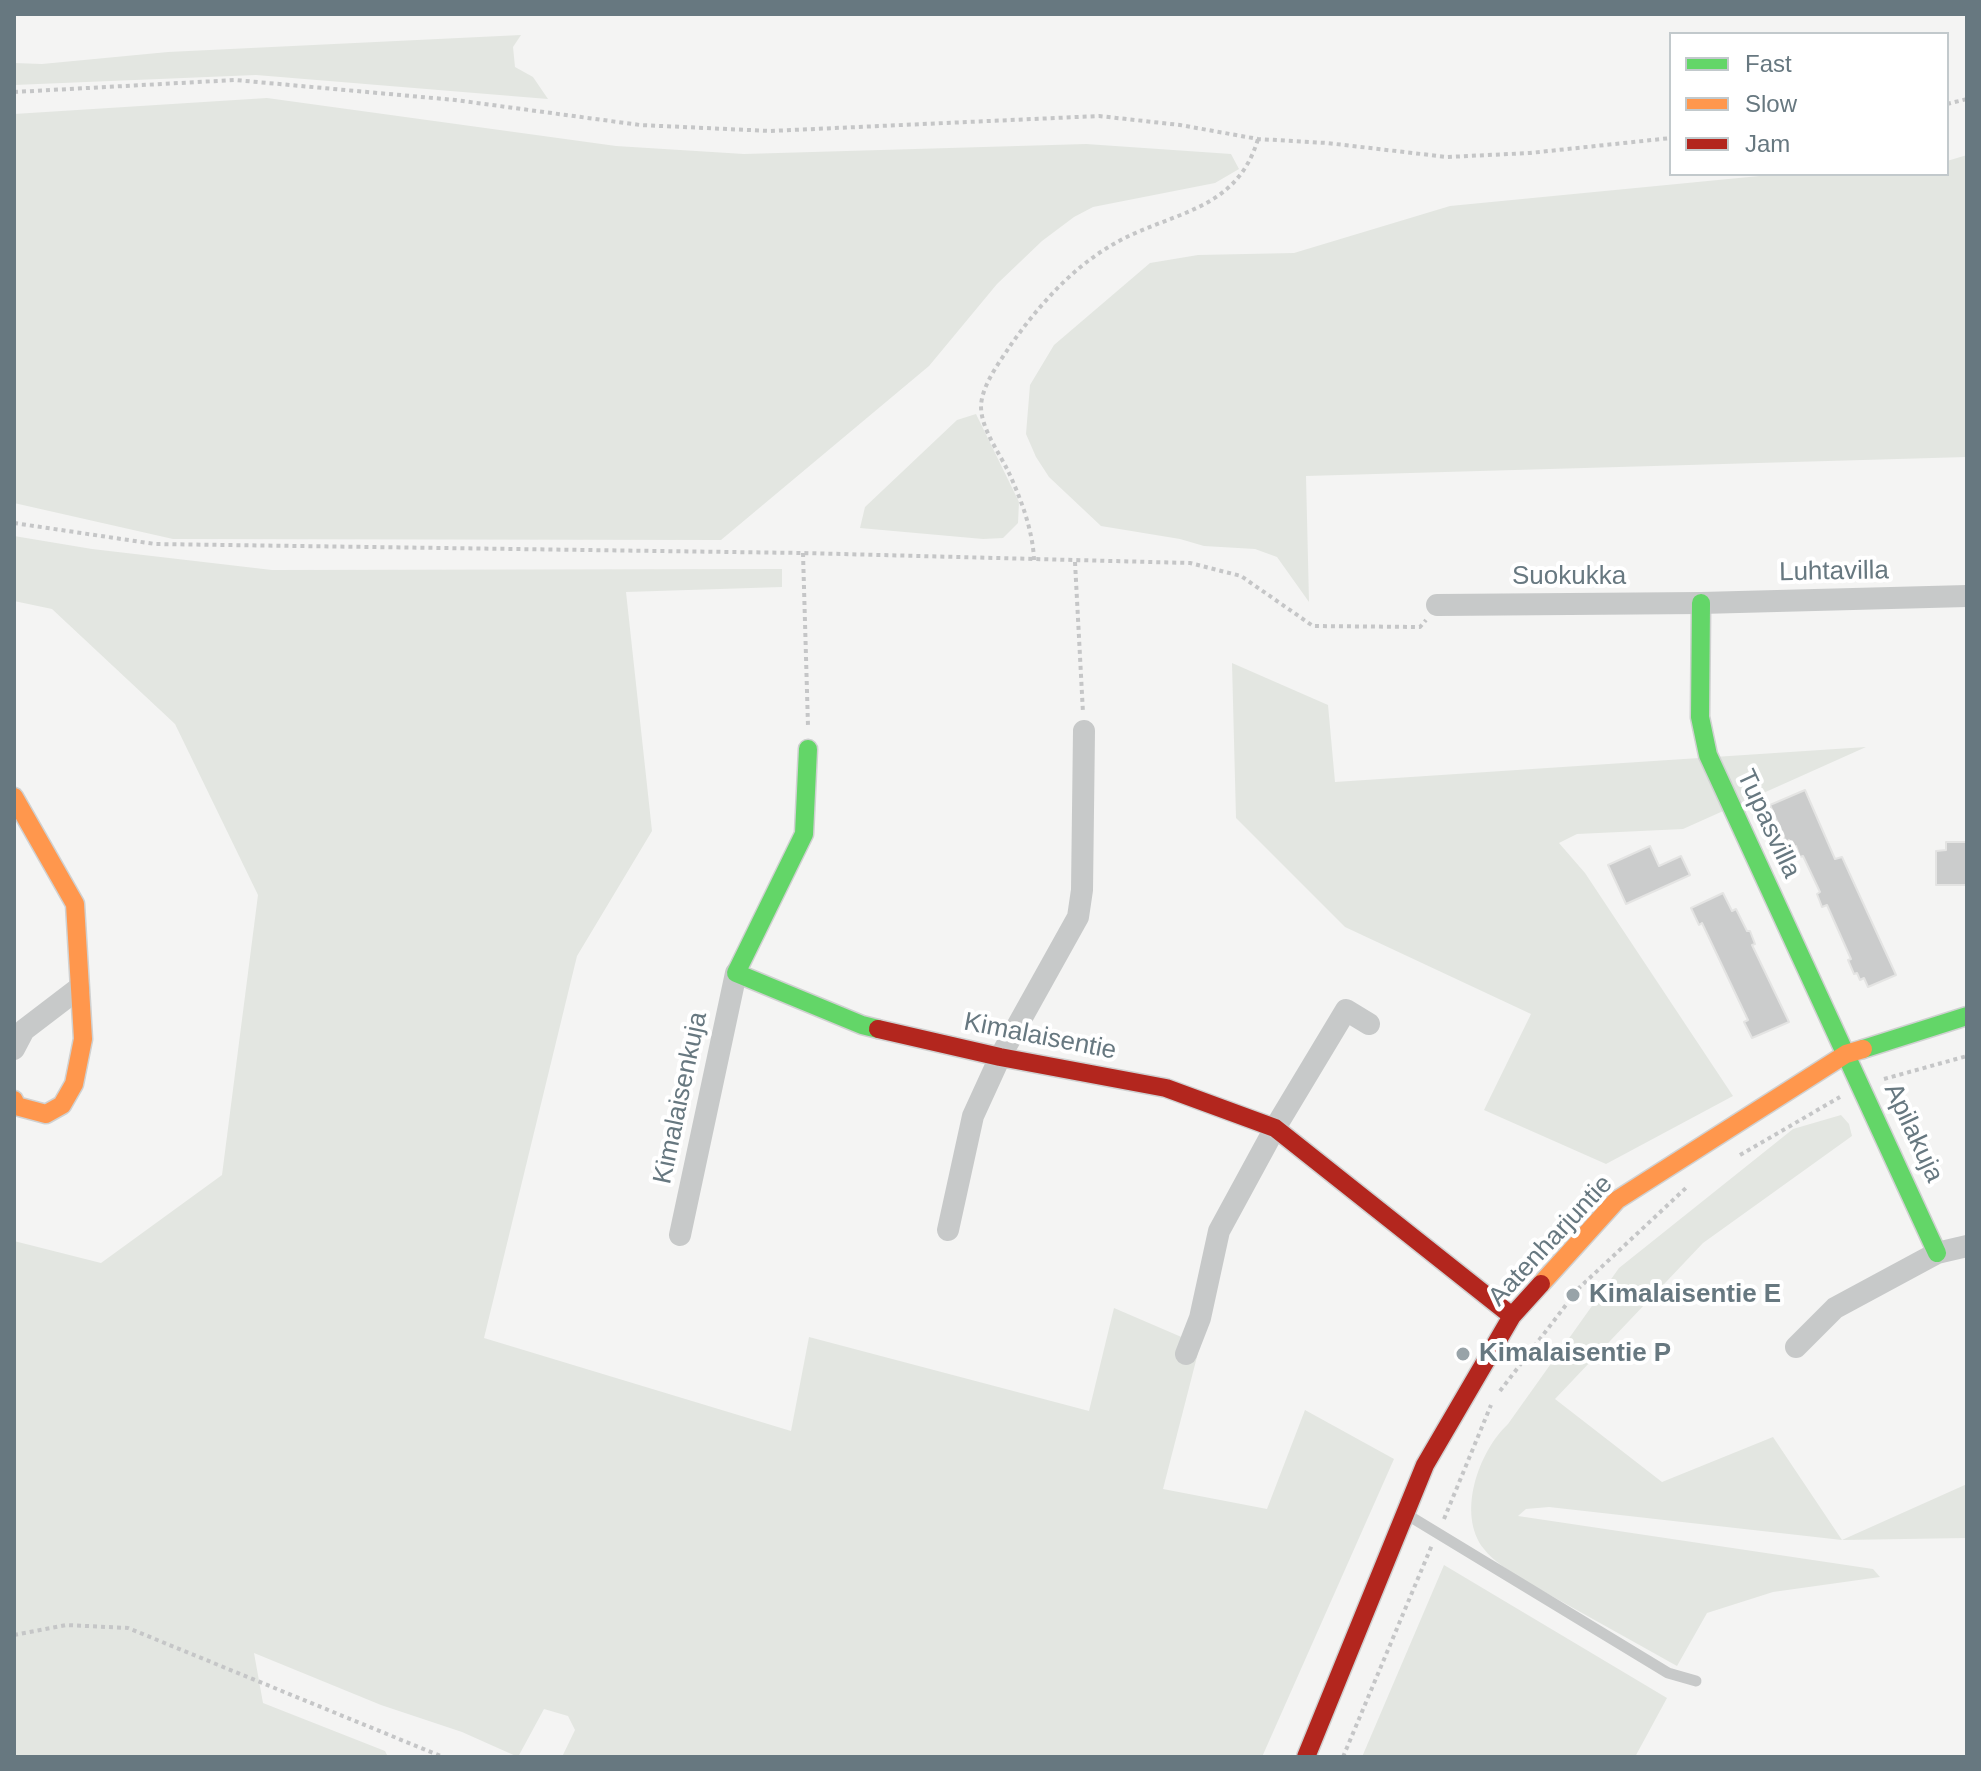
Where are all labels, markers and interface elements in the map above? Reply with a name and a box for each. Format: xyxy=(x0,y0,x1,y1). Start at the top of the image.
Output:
legend xyxy=(1669,32,1949,176)
text: Fast xyxy=(1745,50,1792,77)
text: Slow xyxy=(1745,90,1797,117)
text: Jam xyxy=(1745,130,1790,157)
street label: Luhtavilla xyxy=(1779,555,1889,589)
street label: Suokukka xyxy=(1512,561,1626,593)
street label: Tupasvilla xyxy=(1729,765,1807,883)
street label: Kimalaisentie xyxy=(961,1007,1119,1067)
street label: Kimalaisenkuja xyxy=(648,1009,714,1187)
street label: Apilakuja xyxy=(1877,1079,1949,1187)
street label: Aatenharjuntie xyxy=(1482,1169,1620,1313)
place label: Kimalaisentie E xyxy=(1589,1279,1781,1311)
marker: Kimalaisentie E xyxy=(1564,1286,1582,1304)
place label: Kimalaisentie P xyxy=(1479,1338,1671,1370)
marker: Kimalaisentie P xyxy=(1454,1345,1472,1363)

